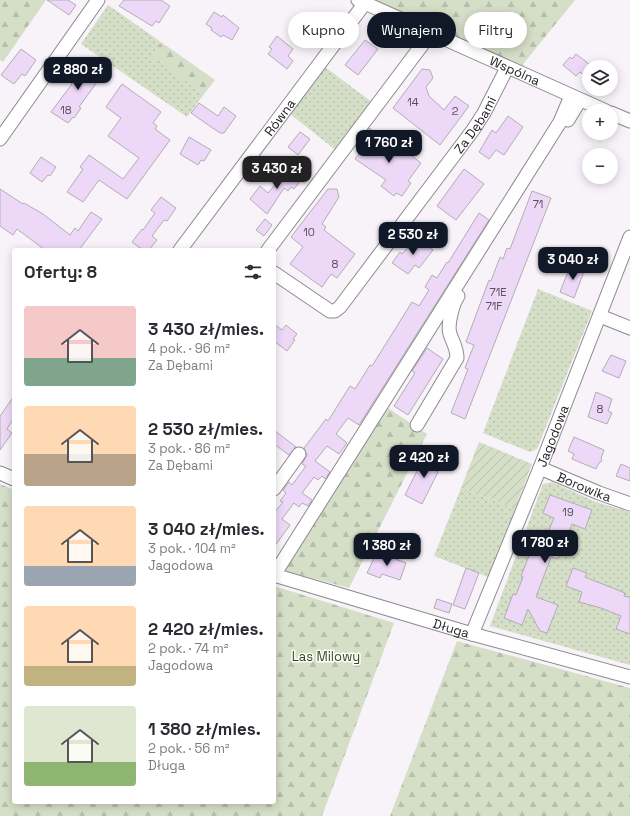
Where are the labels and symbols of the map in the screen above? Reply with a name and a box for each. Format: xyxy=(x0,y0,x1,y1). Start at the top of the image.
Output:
street label: Wspólna xyxy=(487,52,543,89)
pin: 2 880 zł xyxy=(37,57,119,91)
street label: Za Dębami xyxy=(450,93,500,157)
street label: Równa xyxy=(260,95,299,139)
house number: 14 xyxy=(407,95,419,109)
house number: 18 xyxy=(60,103,72,117)
house number: 2 xyxy=(452,104,459,118)
pin: 1 760 zł xyxy=(348,130,430,164)
pin: 3 430 zł xyxy=(236,156,318,190)
house number: 71 xyxy=(533,197,543,211)
pin: 2 530 zł xyxy=(372,222,454,256)
house number: 10 xyxy=(303,225,315,239)
pin: 3 040 zł xyxy=(532,247,614,281)
house number: 8 xyxy=(332,257,339,271)
house number: 71E xyxy=(490,285,506,299)
house number: 71F xyxy=(486,299,502,313)
street label: Jagodowa xyxy=(533,402,573,469)
house number: 8 xyxy=(597,402,604,416)
pin: 2 420 zł xyxy=(383,445,465,479)
street label: Borowika xyxy=(555,468,614,505)
house number: 19 xyxy=(562,505,574,519)
pin: 1 780 zł xyxy=(504,530,586,564)
pin: 1 380 zł xyxy=(346,533,428,567)
street label: Długa xyxy=(431,614,472,641)
park label: Las Milowy xyxy=(292,648,360,665)

